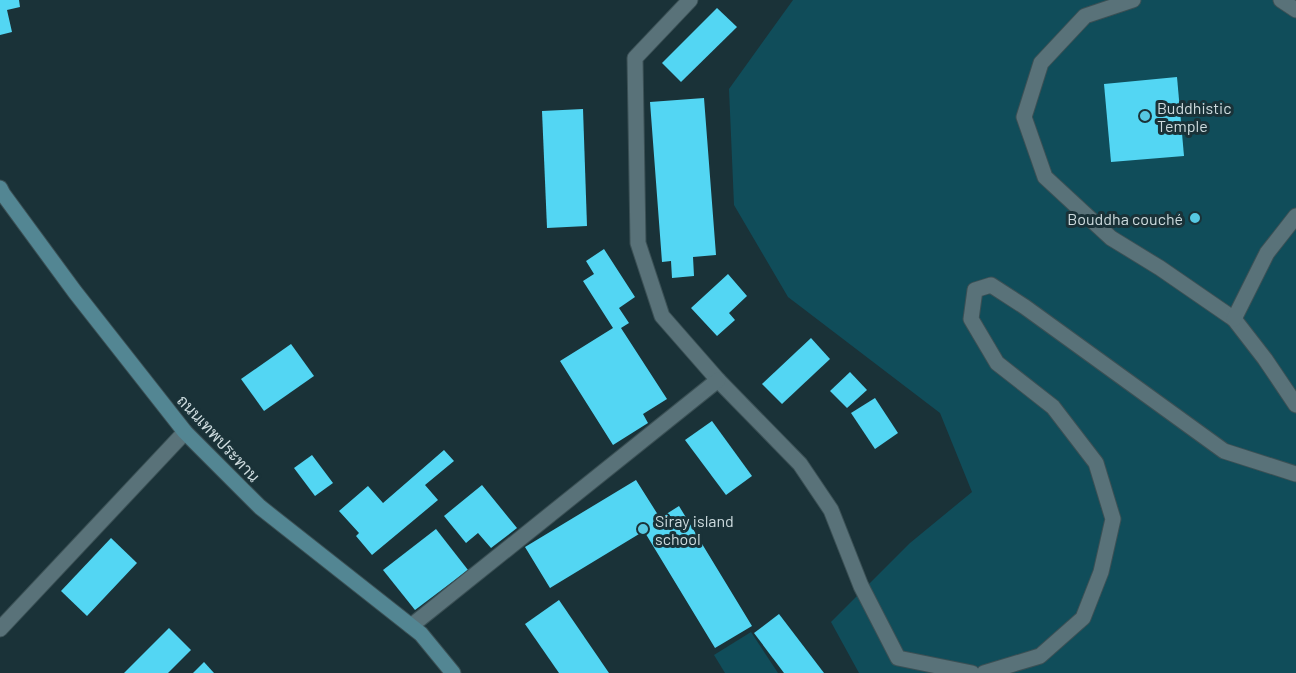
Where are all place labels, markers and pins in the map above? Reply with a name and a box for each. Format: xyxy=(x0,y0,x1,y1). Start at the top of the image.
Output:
place label: Buddhistic Temple xyxy=(1157,98,1231,135)
marker: Buddhistic Temple xyxy=(1138,109,1152,123)
place label: Bouddha couché xyxy=(1067,209,1183,228)
marker: Bouddha couché xyxy=(1188,211,1202,225)
place label: Siray island school xyxy=(655,511,734,548)
marker: Siray island school xyxy=(636,522,650,536)

